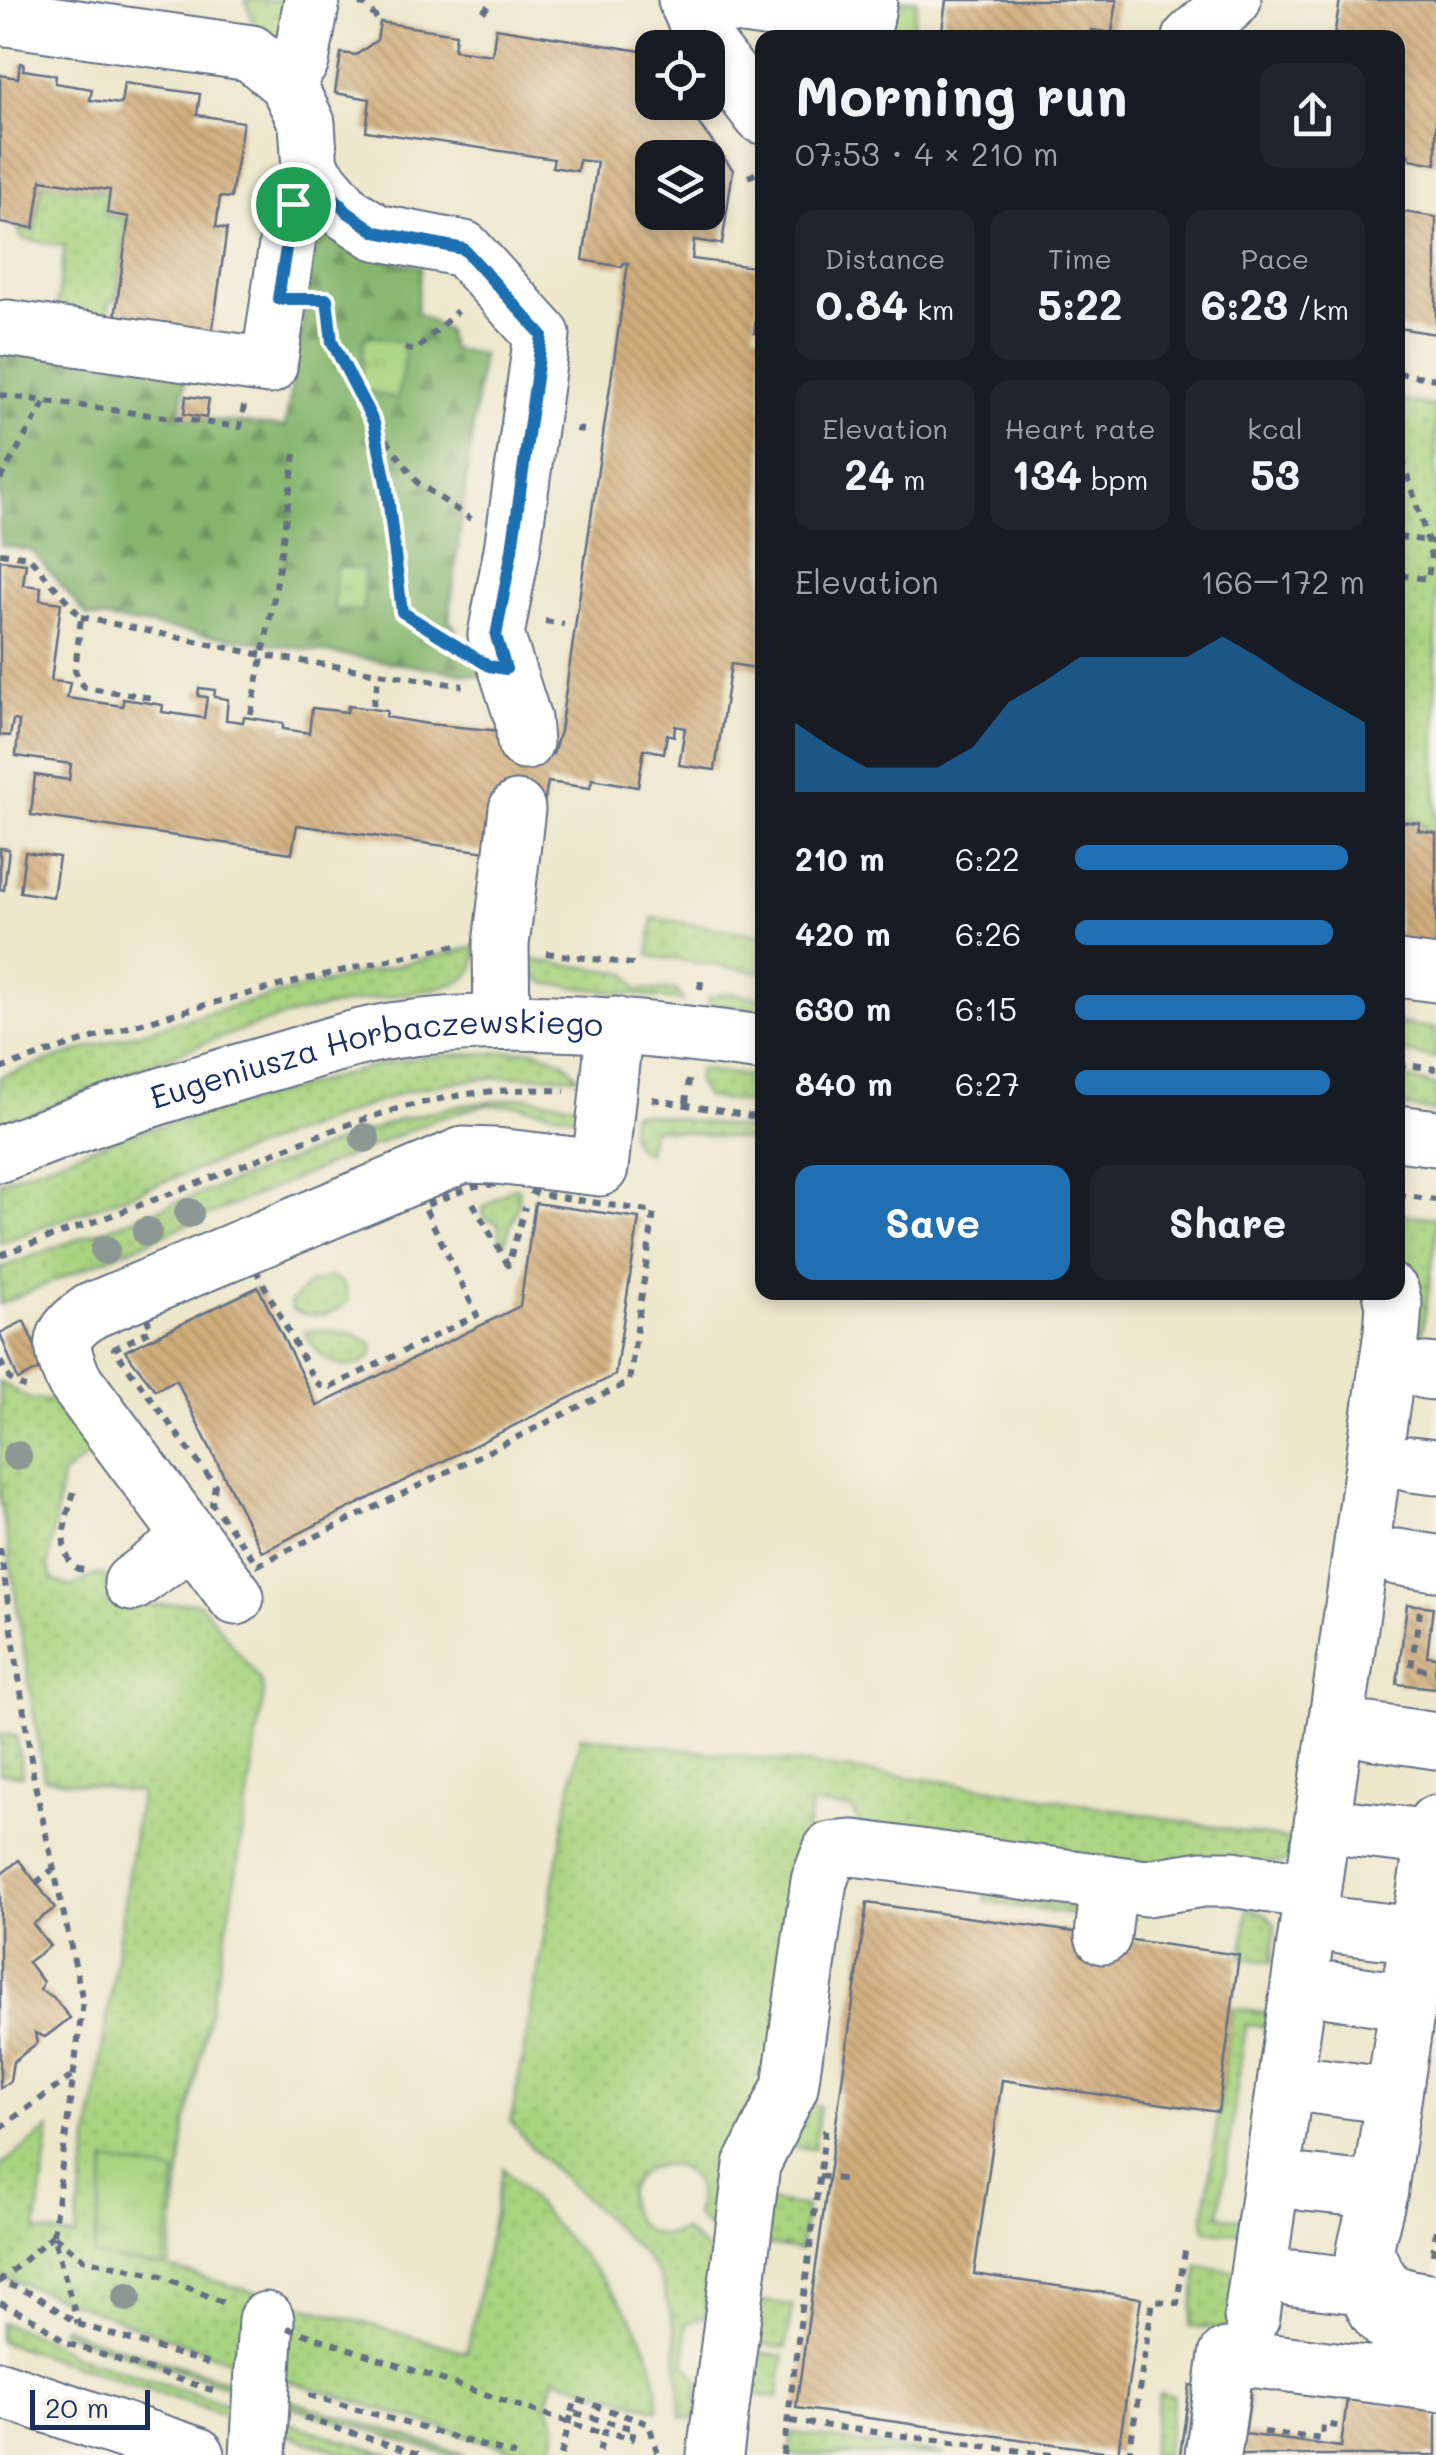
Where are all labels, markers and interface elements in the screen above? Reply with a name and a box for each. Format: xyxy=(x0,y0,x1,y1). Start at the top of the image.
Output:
map controls xyxy=(635,30,725,230)
button: locate xyxy=(635,30,725,120)
text: Morning run xyxy=(795,58,1128,130)
button: share xyxy=(1260,63,1365,168)
text: 07:53 · 4 × 210 m xyxy=(795,132,1058,174)
button: layers xyxy=(635,140,725,230)
pin xyxy=(251,162,336,247)
icon: arrive xyxy=(266,177,321,232)
text: Distance xyxy=(825,240,945,276)
text: Time xyxy=(1048,240,1112,276)
text: Pace xyxy=(1241,240,1309,276)
text: 0.84 xyxy=(816,276,908,331)
text: 5:22 xyxy=(1038,276,1122,331)
text: 6:23 xyxy=(1201,276,1288,331)
text: km xyxy=(908,291,954,327)
text: /km xyxy=(1288,291,1349,327)
text: Elevation xyxy=(822,410,948,446)
text: Heart rate xyxy=(1004,410,1156,446)
text: kcal xyxy=(1247,410,1303,446)
text: 24 xyxy=(844,446,894,501)
text: 134 xyxy=(1012,446,1082,501)
text: 53 xyxy=(1250,446,1300,501)
text: m xyxy=(894,461,926,497)
text: bpm xyxy=(1082,461,1148,497)
text: Elevation xyxy=(795,560,939,602)
text: 166–172 m xyxy=(1200,560,1365,602)
text: 210 m xyxy=(795,837,885,879)
text: 6:22 xyxy=(955,837,1020,879)
text: 420 m xyxy=(795,912,891,954)
text: 6:26 xyxy=(955,912,1021,954)
text: 630 m xyxy=(795,987,891,1029)
text: 6:15 xyxy=(955,987,1017,1029)
street label: Eugeniusza Horbaczewskiego xyxy=(144,999,605,1117)
text: 840 m xyxy=(795,1062,893,1104)
text: 6:27 xyxy=(955,1062,1020,1104)
button: Save xyxy=(795,1165,1070,1280)
button: Share xyxy=(1090,1165,1365,1280)
scale bar xyxy=(30,2385,150,2430)
text: 20 m xyxy=(45,2389,109,2425)

